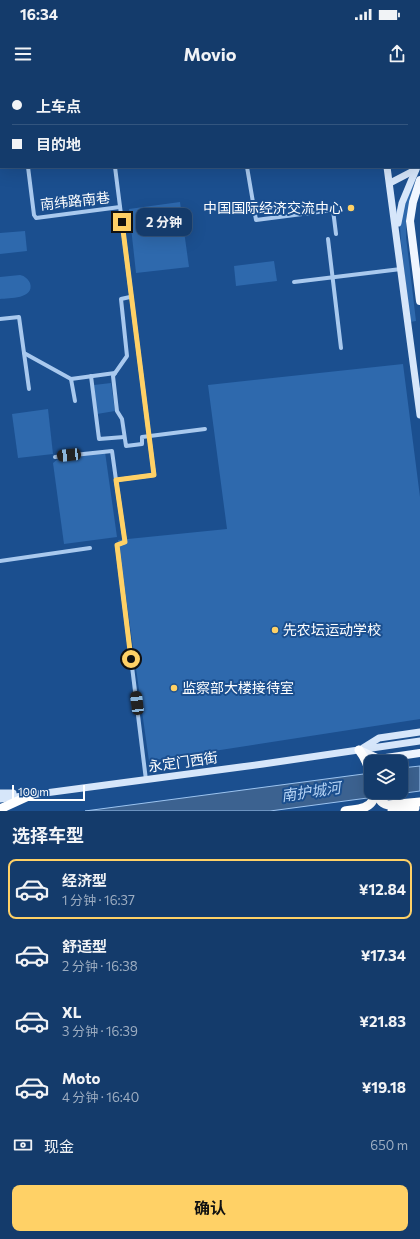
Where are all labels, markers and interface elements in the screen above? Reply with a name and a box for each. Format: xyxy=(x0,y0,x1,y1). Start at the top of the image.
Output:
text: 16:34 xyxy=(20,5,58,23)
icon: menu xyxy=(12,43,34,65)
text: Movio xyxy=(183,43,237,65)
icon: share xyxy=(386,43,408,65)
text: 上车点 xyxy=(36,97,81,115)
text: 目的地 xyxy=(36,135,81,153)
street label: 南纬路南巷 xyxy=(39,188,111,213)
place label: 中国国际经济交流中心 xyxy=(203,199,343,216)
marker: 中国国际经济交流中心 xyxy=(346,203,356,213)
callout: 2 分钟 xyxy=(136,208,192,236)
route end xyxy=(113,213,131,231)
text: 2 分钟 xyxy=(146,214,182,230)
car xyxy=(56,448,82,462)
place label: 先农坛运动学校 xyxy=(283,621,381,638)
marker: 先农坛运动学校 xyxy=(270,625,280,635)
route start xyxy=(122,650,140,668)
place label: 监察部大楼接待室 xyxy=(182,679,294,696)
marker: 监察部大楼接待室 xyxy=(169,683,179,693)
car xyxy=(130,690,144,716)
street label: 永定门西街 xyxy=(147,748,219,775)
map controls xyxy=(364,755,408,799)
button: layers xyxy=(364,755,408,799)
water label: 南护城河 xyxy=(280,778,345,804)
scale bar xyxy=(12,783,85,802)
text: 100 m xyxy=(18,785,49,798)
text: 选择车型 xyxy=(12,824,84,846)
icon: car xyxy=(14,871,50,907)
text: 经济型 xyxy=(62,871,107,889)
text: ¥12.84 xyxy=(359,880,406,898)
text: 1 分钟 · 16:37 xyxy=(62,892,135,908)
icon: car xyxy=(14,937,50,973)
text: 舒适型 xyxy=(62,937,107,955)
text: ¥17.34 xyxy=(361,946,406,964)
text: 2 分钟 · 16:38 xyxy=(62,958,138,974)
icon: car xyxy=(14,1003,50,1039)
text: XL xyxy=(62,1003,81,1021)
text: ¥21.83 xyxy=(359,1012,406,1030)
text: 3 分钟 · 16:39 xyxy=(62,1023,138,1039)
icon: car xyxy=(14,1069,50,1105)
text: Moto xyxy=(62,1069,101,1087)
text: ¥19.18 xyxy=(362,1078,406,1096)
text: 4 分钟 · 16:40 xyxy=(62,1089,139,1105)
icon: cash xyxy=(12,1134,34,1156)
text: 现金 xyxy=(44,1137,74,1155)
text: 650 m xyxy=(370,1137,408,1153)
button: 确认 xyxy=(12,1185,408,1231)

